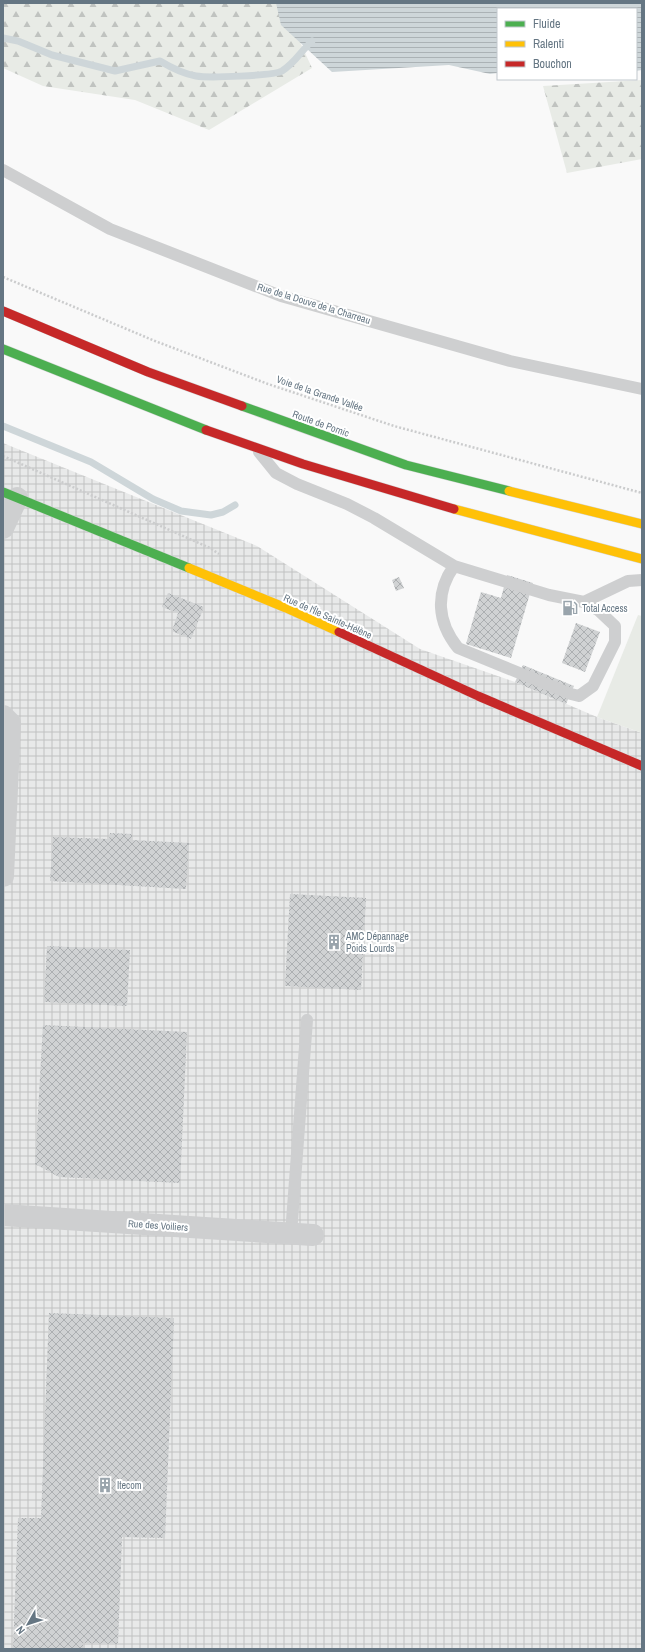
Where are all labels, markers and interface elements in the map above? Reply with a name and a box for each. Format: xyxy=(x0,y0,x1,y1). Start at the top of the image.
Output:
legend xyxy=(497,8,637,80)
text: Fluide xyxy=(533,16,560,32)
text: Ralenti xyxy=(533,36,564,52)
text: Bouchon xyxy=(533,56,572,72)
street label: Rue de la Douve de la Charreau xyxy=(256,280,372,327)
street label: Voie de la Grande Vallée xyxy=(275,373,365,415)
street label: Route de Pornic xyxy=(291,407,351,440)
street label: Rue de l'Île Sainte-Hélène xyxy=(282,591,374,642)
fuel station icon: Total Access xyxy=(561,599,579,617)
place label: Total Access xyxy=(582,602,628,615)
place label: AMC Dépannage Poids Lourds xyxy=(345,930,409,955)
building icon: AMC Dépannage Poids Lourds xyxy=(325,933,343,951)
street label: Rue des Voiliers xyxy=(127,1217,188,1234)
building icon: Itecom xyxy=(96,1476,114,1494)
place label: Itecom xyxy=(117,1479,142,1492)
north arrow xyxy=(8,1604,48,1644)
text: N xyxy=(13,1623,28,1637)

